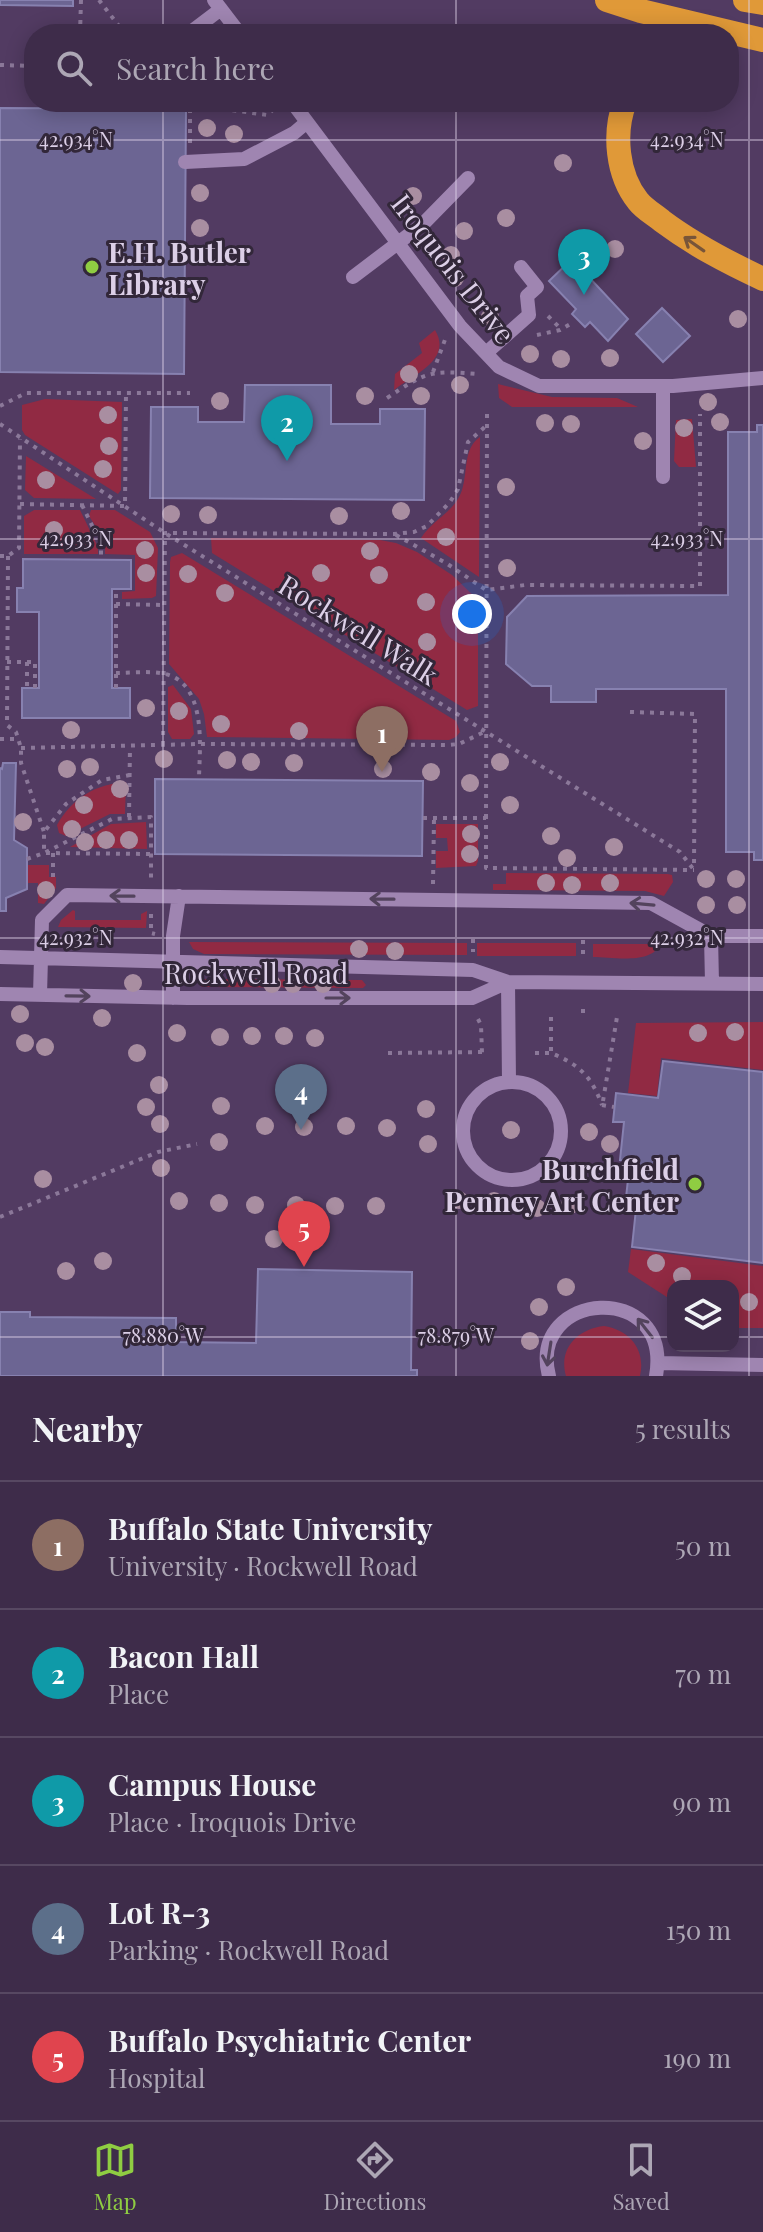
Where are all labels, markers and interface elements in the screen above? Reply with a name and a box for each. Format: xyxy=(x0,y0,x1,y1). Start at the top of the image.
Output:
search box xyxy=(24,24,739,112)
icon: search xyxy=(52,46,96,90)
text: Search here xyxy=(116,48,275,88)
text: 42.934°N xyxy=(39,125,113,152)
text: 42.934°N xyxy=(650,125,724,152)
street label: Iroquois Drive xyxy=(384,186,524,350)
pin: 3 xyxy=(558,229,610,295)
place label: E.H. Butler Library xyxy=(108,233,251,302)
one-way arrow xyxy=(683,235,705,252)
marker: E.H. Butler Library xyxy=(83,258,101,276)
pin: 2 xyxy=(261,395,313,461)
text: 42.933°N xyxy=(40,524,112,551)
text: 42.933°N xyxy=(651,524,723,551)
street label: Rockwell Walk xyxy=(272,565,446,693)
your location xyxy=(452,594,492,634)
pin: 1 xyxy=(356,706,408,772)
one-way arrow xyxy=(109,888,136,903)
one-way arrow xyxy=(369,891,396,907)
one-way arrow xyxy=(629,896,655,911)
text: 42.932°N xyxy=(39,923,113,950)
text: 42.932°N xyxy=(650,923,724,950)
street label: Rockwell Road xyxy=(164,954,348,991)
one-way arrow xyxy=(64,988,91,1003)
one-way arrow xyxy=(324,990,351,1006)
pin: 4 xyxy=(275,1064,327,1130)
place label: Burchfield Penney Art Center xyxy=(445,1150,679,1219)
marker: Burchfield Penney Art Center xyxy=(686,1175,704,1193)
pin: 5 xyxy=(278,1201,330,1267)
map controls xyxy=(667,1280,739,1352)
button: layers xyxy=(667,1280,739,1352)
one-way arrow xyxy=(636,1318,653,1339)
text: 78.880°W xyxy=(123,1321,204,1348)
text: 78.879°W xyxy=(418,1321,495,1348)
one-way arrow xyxy=(541,1341,556,1367)
text: Nearby xyxy=(32,1405,143,1451)
text: 5 results xyxy=(635,1411,731,1446)
text: Buffalo State University xyxy=(108,1508,433,1548)
text: 1 xyxy=(53,1528,63,1563)
text: 50 m xyxy=(675,1528,731,1563)
text: University · Rockwell Road xyxy=(108,1548,418,1583)
text: Bacon Hall xyxy=(108,1636,259,1676)
text: 2 xyxy=(51,1656,65,1691)
text: 70 m xyxy=(675,1656,731,1691)
text: Place xyxy=(108,1676,169,1711)
text: Campus House xyxy=(108,1764,316,1804)
text: 3 xyxy=(52,1784,64,1819)
text: 90 m xyxy=(673,1784,731,1819)
text: Place · Iroquois Drive xyxy=(108,1804,356,1839)
text: Lot R-3 xyxy=(108,1892,210,1932)
text: 4 xyxy=(51,1912,65,1947)
text: 150 m xyxy=(666,1912,731,1947)
text: Parking · Rockwell Road xyxy=(108,1932,389,1967)
text: Buffalo Psychiatric Center xyxy=(108,2020,471,2060)
text: 5 xyxy=(52,2040,64,2075)
text: 190 m xyxy=(663,2040,731,2075)
text: Hospital xyxy=(108,2060,205,2095)
tab: Map xyxy=(93,2138,137,2216)
tab: Directions xyxy=(323,2138,426,2216)
tab: Saved xyxy=(613,2138,670,2216)

